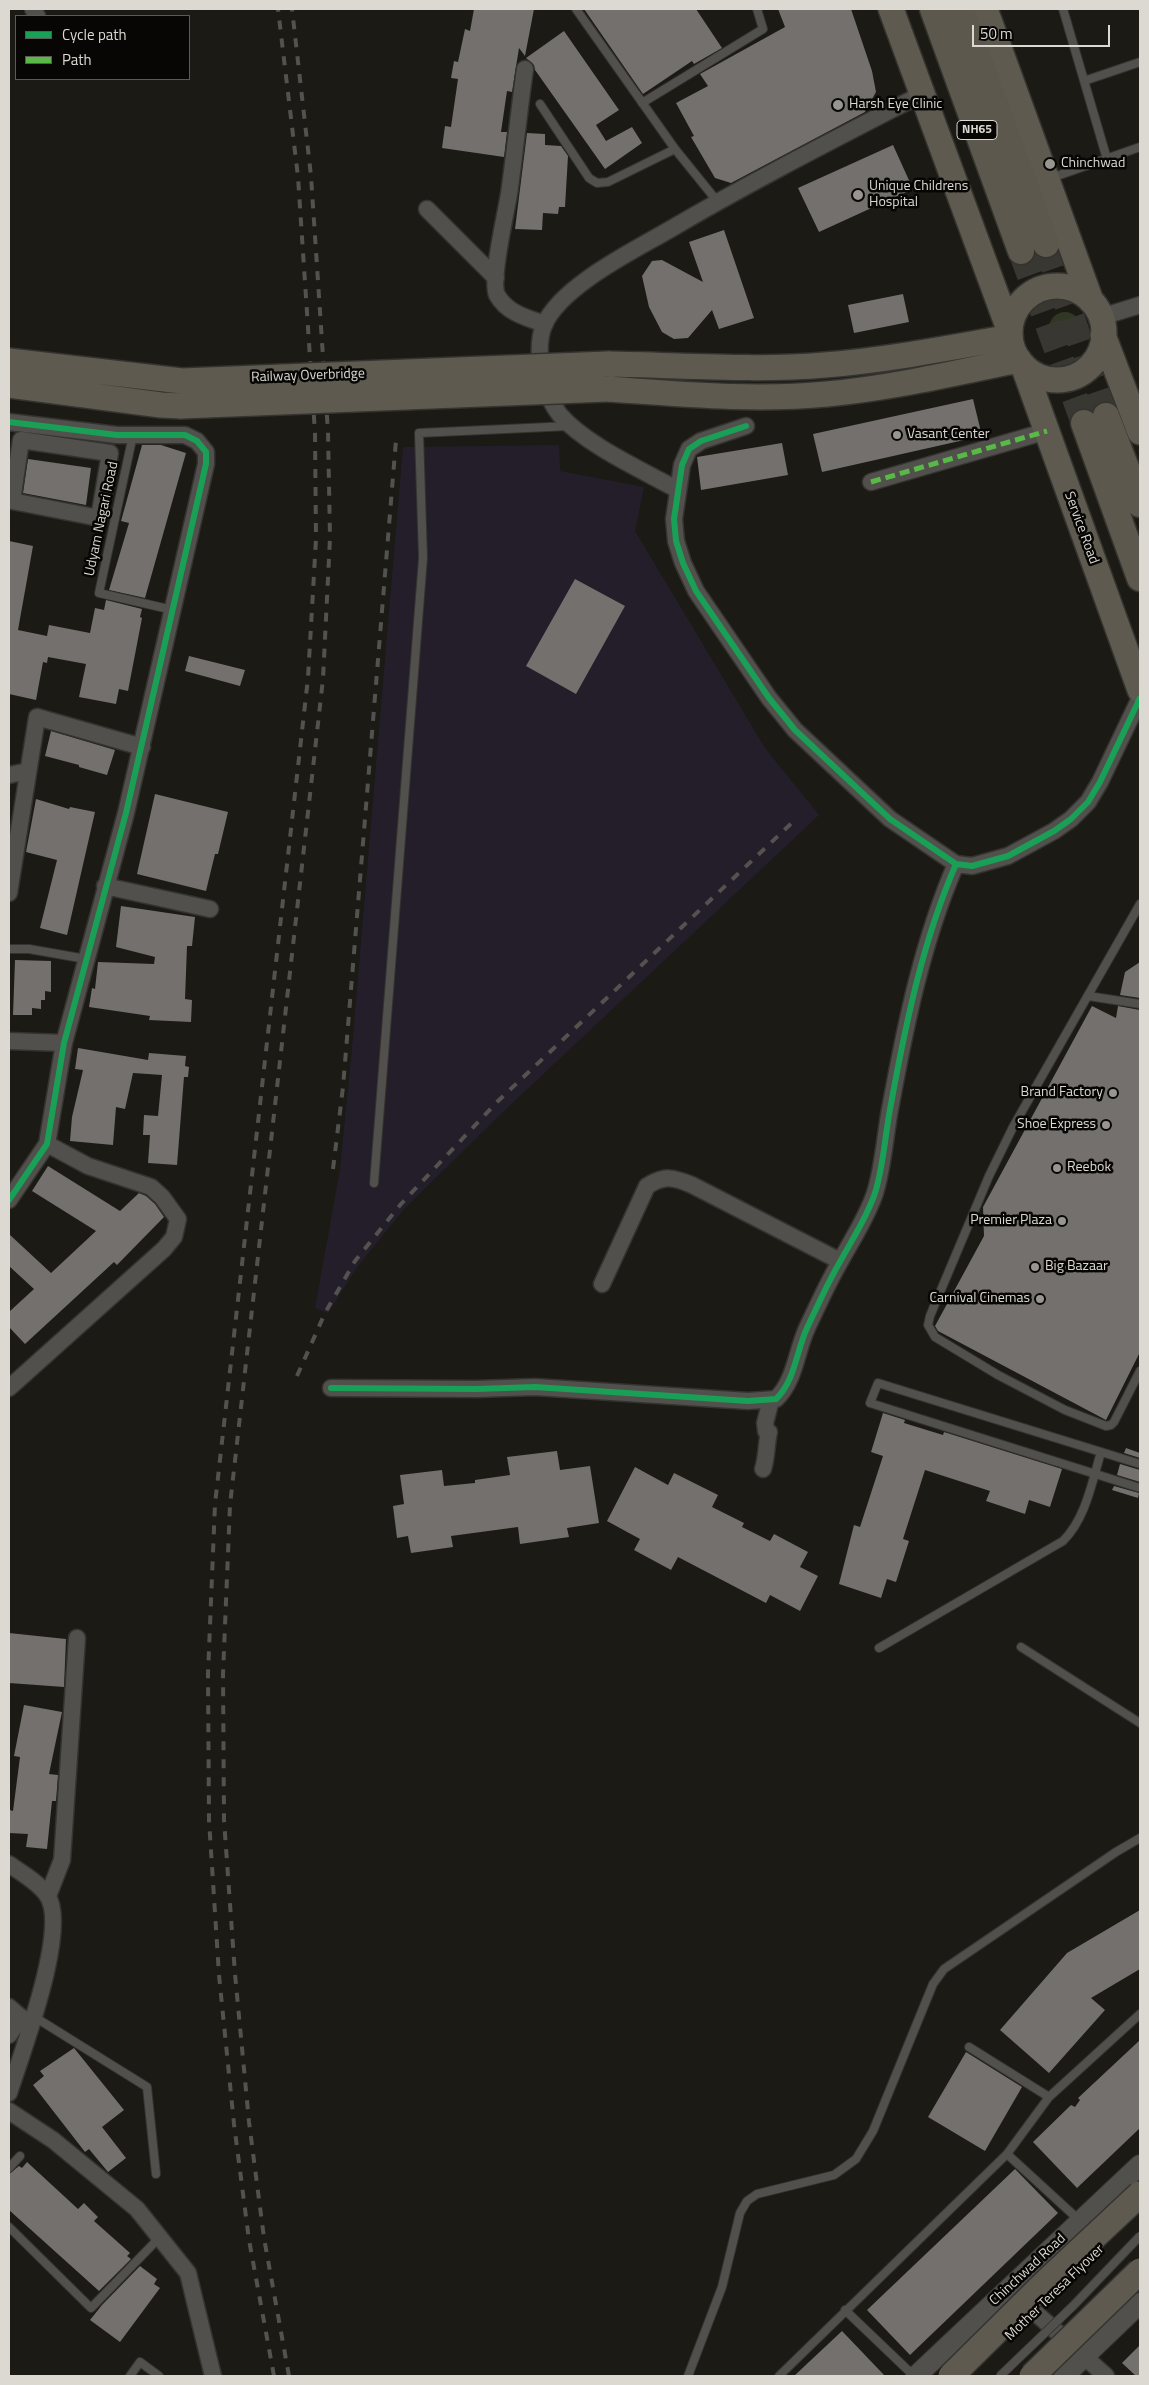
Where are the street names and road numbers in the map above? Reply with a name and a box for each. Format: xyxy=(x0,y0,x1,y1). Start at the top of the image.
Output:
road number: NH65 xyxy=(957,120,997,140)
street label: Railway Overbridge xyxy=(251,366,365,386)
street label: Udyam Nagari Road xyxy=(82,460,122,578)
street label: Service Road xyxy=(1060,490,1102,566)
street label: Chinchwad Road xyxy=(987,2231,1069,2309)
street label: Mother Teresa Flyover xyxy=(1002,2241,1108,2345)

